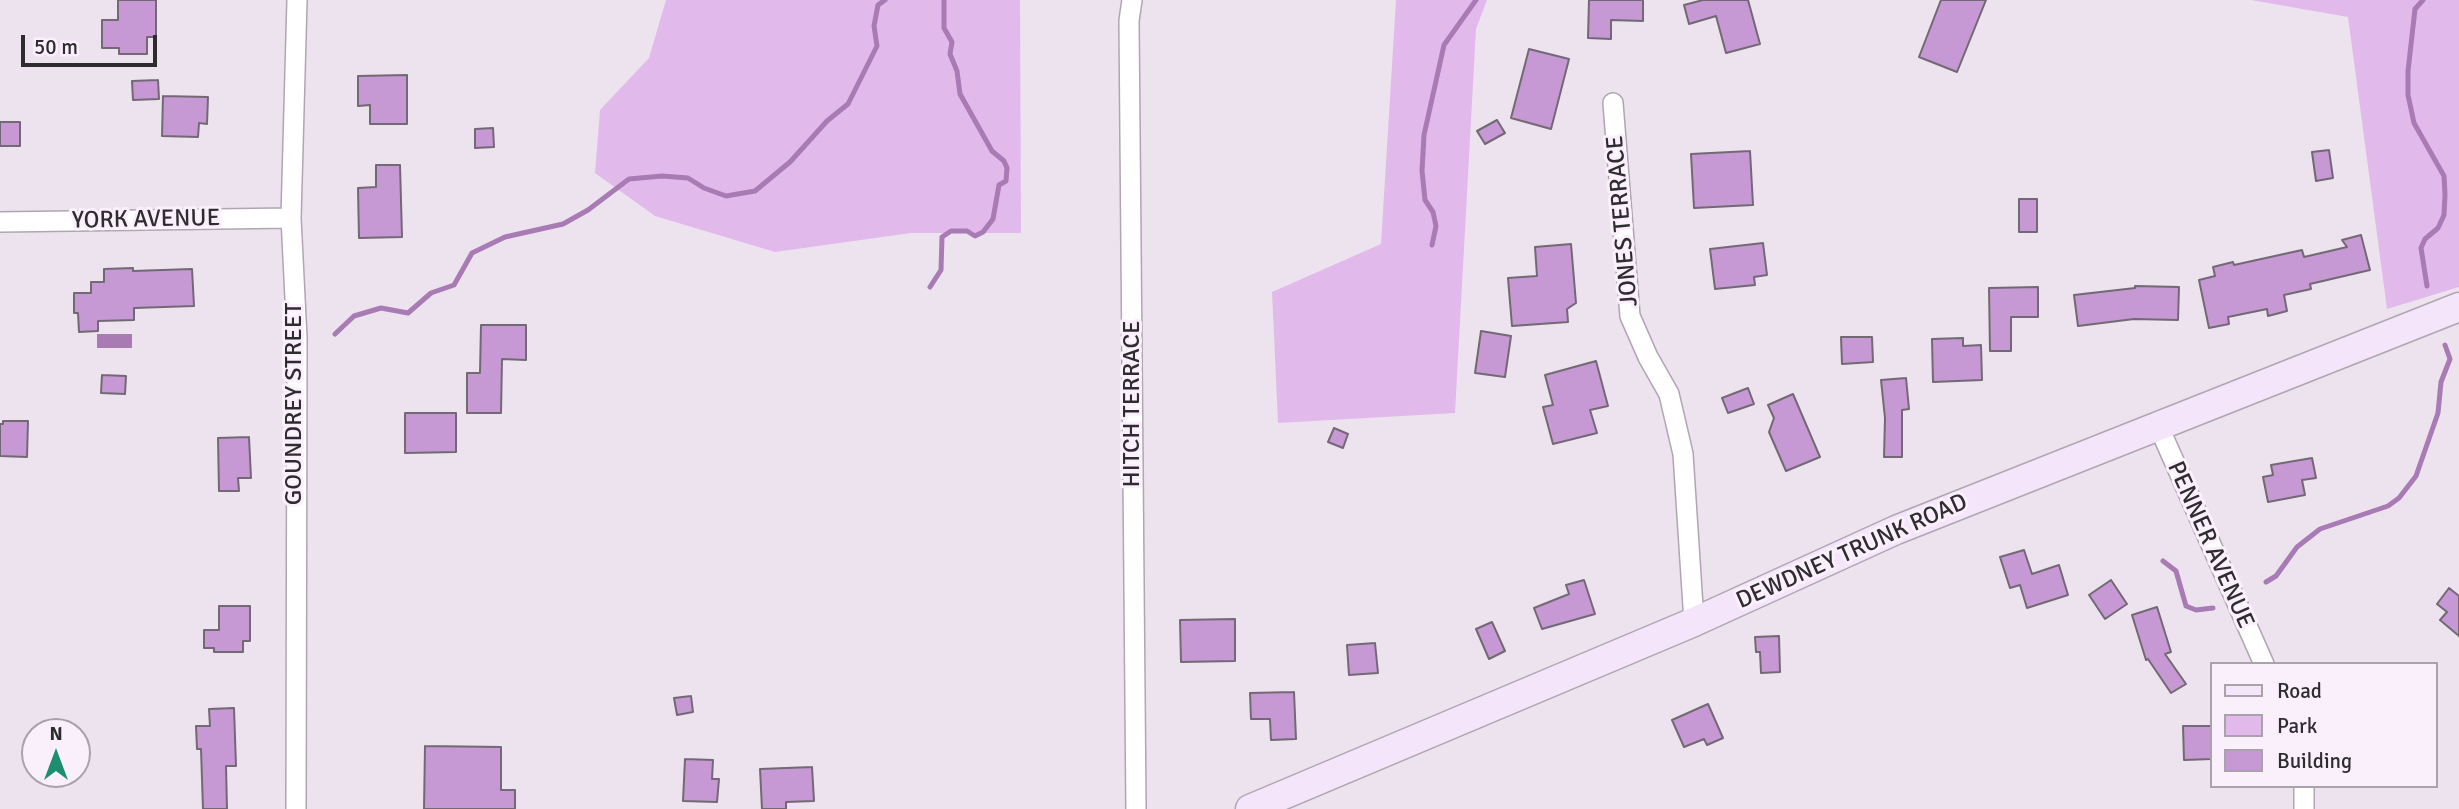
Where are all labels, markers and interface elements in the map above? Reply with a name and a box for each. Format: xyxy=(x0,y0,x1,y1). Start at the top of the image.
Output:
scale bar xyxy=(24,21,161,65)
text: 50 m xyxy=(34,34,78,60)
street label: JONES TERRACE xyxy=(1601,134,1645,308)
street label: YORK AVENUE xyxy=(72,204,220,236)
street label: GOUNDREY STREET xyxy=(281,303,309,505)
street label: HITCH TERRACE xyxy=(1119,321,1147,487)
street label: PENNER AVENUE xyxy=(2160,457,2260,633)
street label: DEWDNEY TRUNK ROAD xyxy=(1732,488,1972,616)
legend xyxy=(2210,662,2438,788)
text: Road xyxy=(2277,678,2322,704)
text: Park xyxy=(2277,713,2317,739)
north arrow xyxy=(21,718,91,788)
text: N xyxy=(49,722,63,746)
text: Building xyxy=(2277,748,2352,774)

